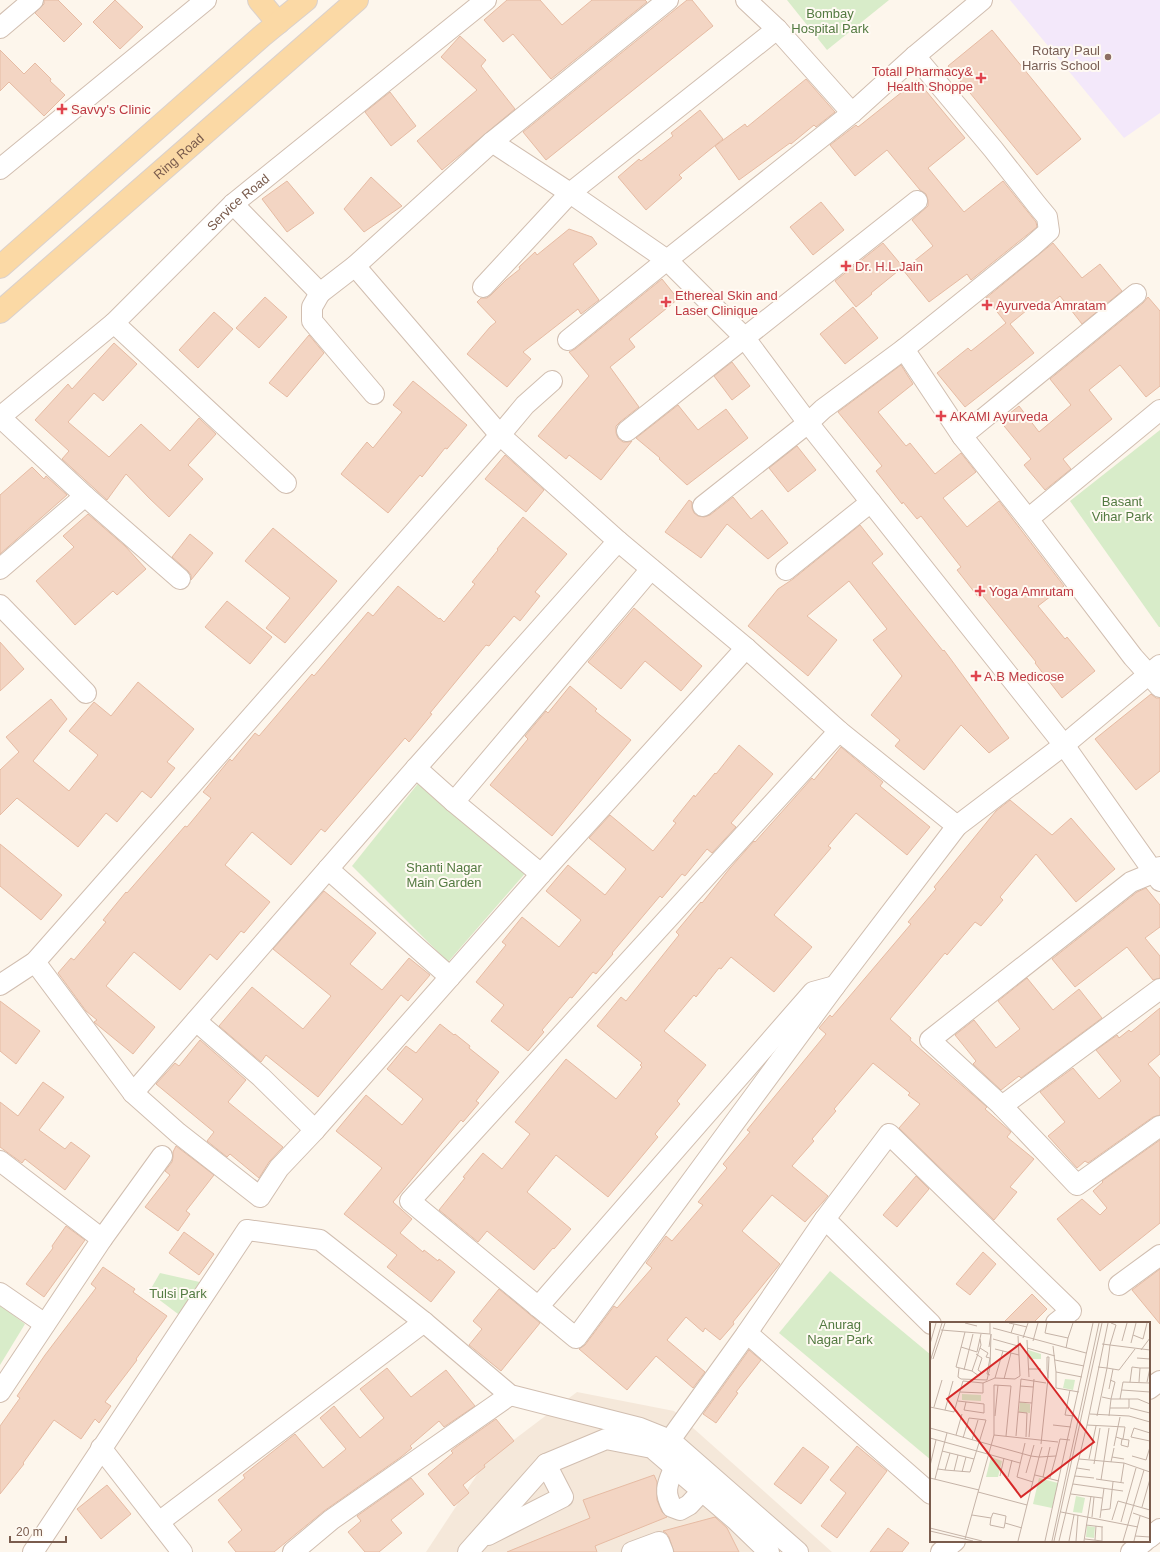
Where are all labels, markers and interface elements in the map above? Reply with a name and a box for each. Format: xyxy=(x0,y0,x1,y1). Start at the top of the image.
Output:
park label: Bombay Hospital Park xyxy=(791,6,869,36)
place label: Rotary Paul Harris School xyxy=(1022,43,1100,73)
marker: Rotary Paul Harris School xyxy=(1103,52,1113,62)
place label: Totall Pharmacy& Health Shoppe xyxy=(872,64,973,94)
marker: Totall Pharmacy& Health Shoppe xyxy=(976,73,986,83)
place label: Savvy's Clinic xyxy=(71,102,151,117)
marker: Savvy's Clinic xyxy=(56,103,68,115)
street label: Ring Road xyxy=(151,131,207,182)
street label: Service Road xyxy=(204,171,272,234)
place label: Dr. H.L.Jain xyxy=(855,259,923,274)
marker: Dr. H.L.Jain xyxy=(840,260,852,272)
place label: Ethereal Skin and Laser Clinique xyxy=(675,288,778,318)
marker: Ethereal Skin and Laser Clinique xyxy=(660,296,672,308)
place label: Ayurveda Amratam xyxy=(996,298,1106,313)
marker: Ayurveda Amratam xyxy=(981,299,993,311)
place label: AKAMI Ayurveda xyxy=(950,409,1049,424)
marker: AKAMI Ayurveda xyxy=(935,410,947,422)
park label: Basant Vihar Park xyxy=(1092,494,1153,524)
place label: Yoga Amrutam xyxy=(989,584,1074,599)
marker: Yoga Amrutam xyxy=(974,585,986,597)
place label: A.B Medicose xyxy=(984,669,1064,684)
marker: A.B Medicose xyxy=(971,671,981,681)
park label: Shanti Nagar Main Garden xyxy=(406,860,483,890)
park label: Tulsi Park xyxy=(149,1286,207,1301)
park label: Anurag Nagar Park xyxy=(807,1317,873,1347)
inset map xyxy=(930,1322,1150,1542)
scale bar xyxy=(10,1518,66,1544)
text: 20 m xyxy=(16,1525,43,1539)

